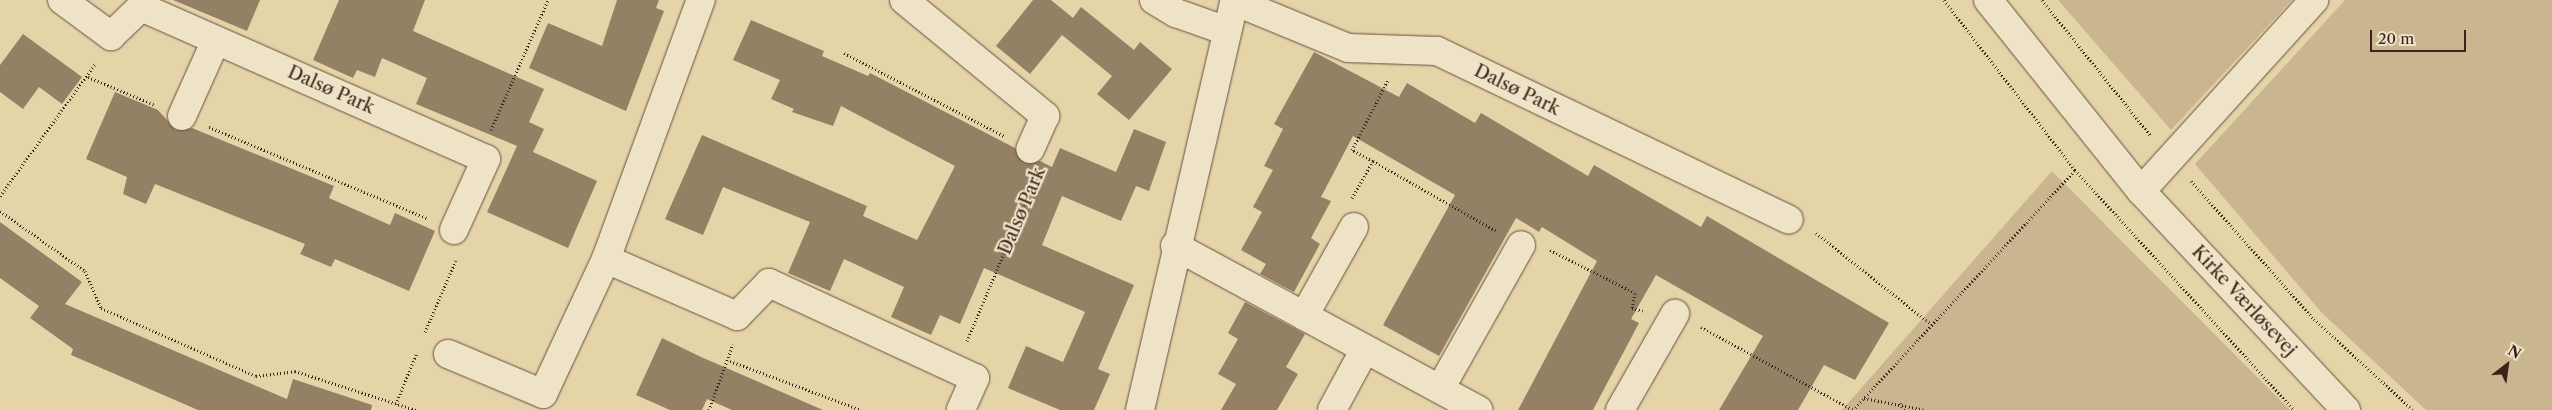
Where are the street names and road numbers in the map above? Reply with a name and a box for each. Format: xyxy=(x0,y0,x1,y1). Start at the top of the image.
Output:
street label: Dalsø Park xyxy=(1471,60,1563,120)
street label: Dalsø Park xyxy=(284,61,378,119)
street label: Dalsø Park xyxy=(994,164,1050,258)
street label: Kirke Værløsevej xyxy=(2187,241,2301,361)

